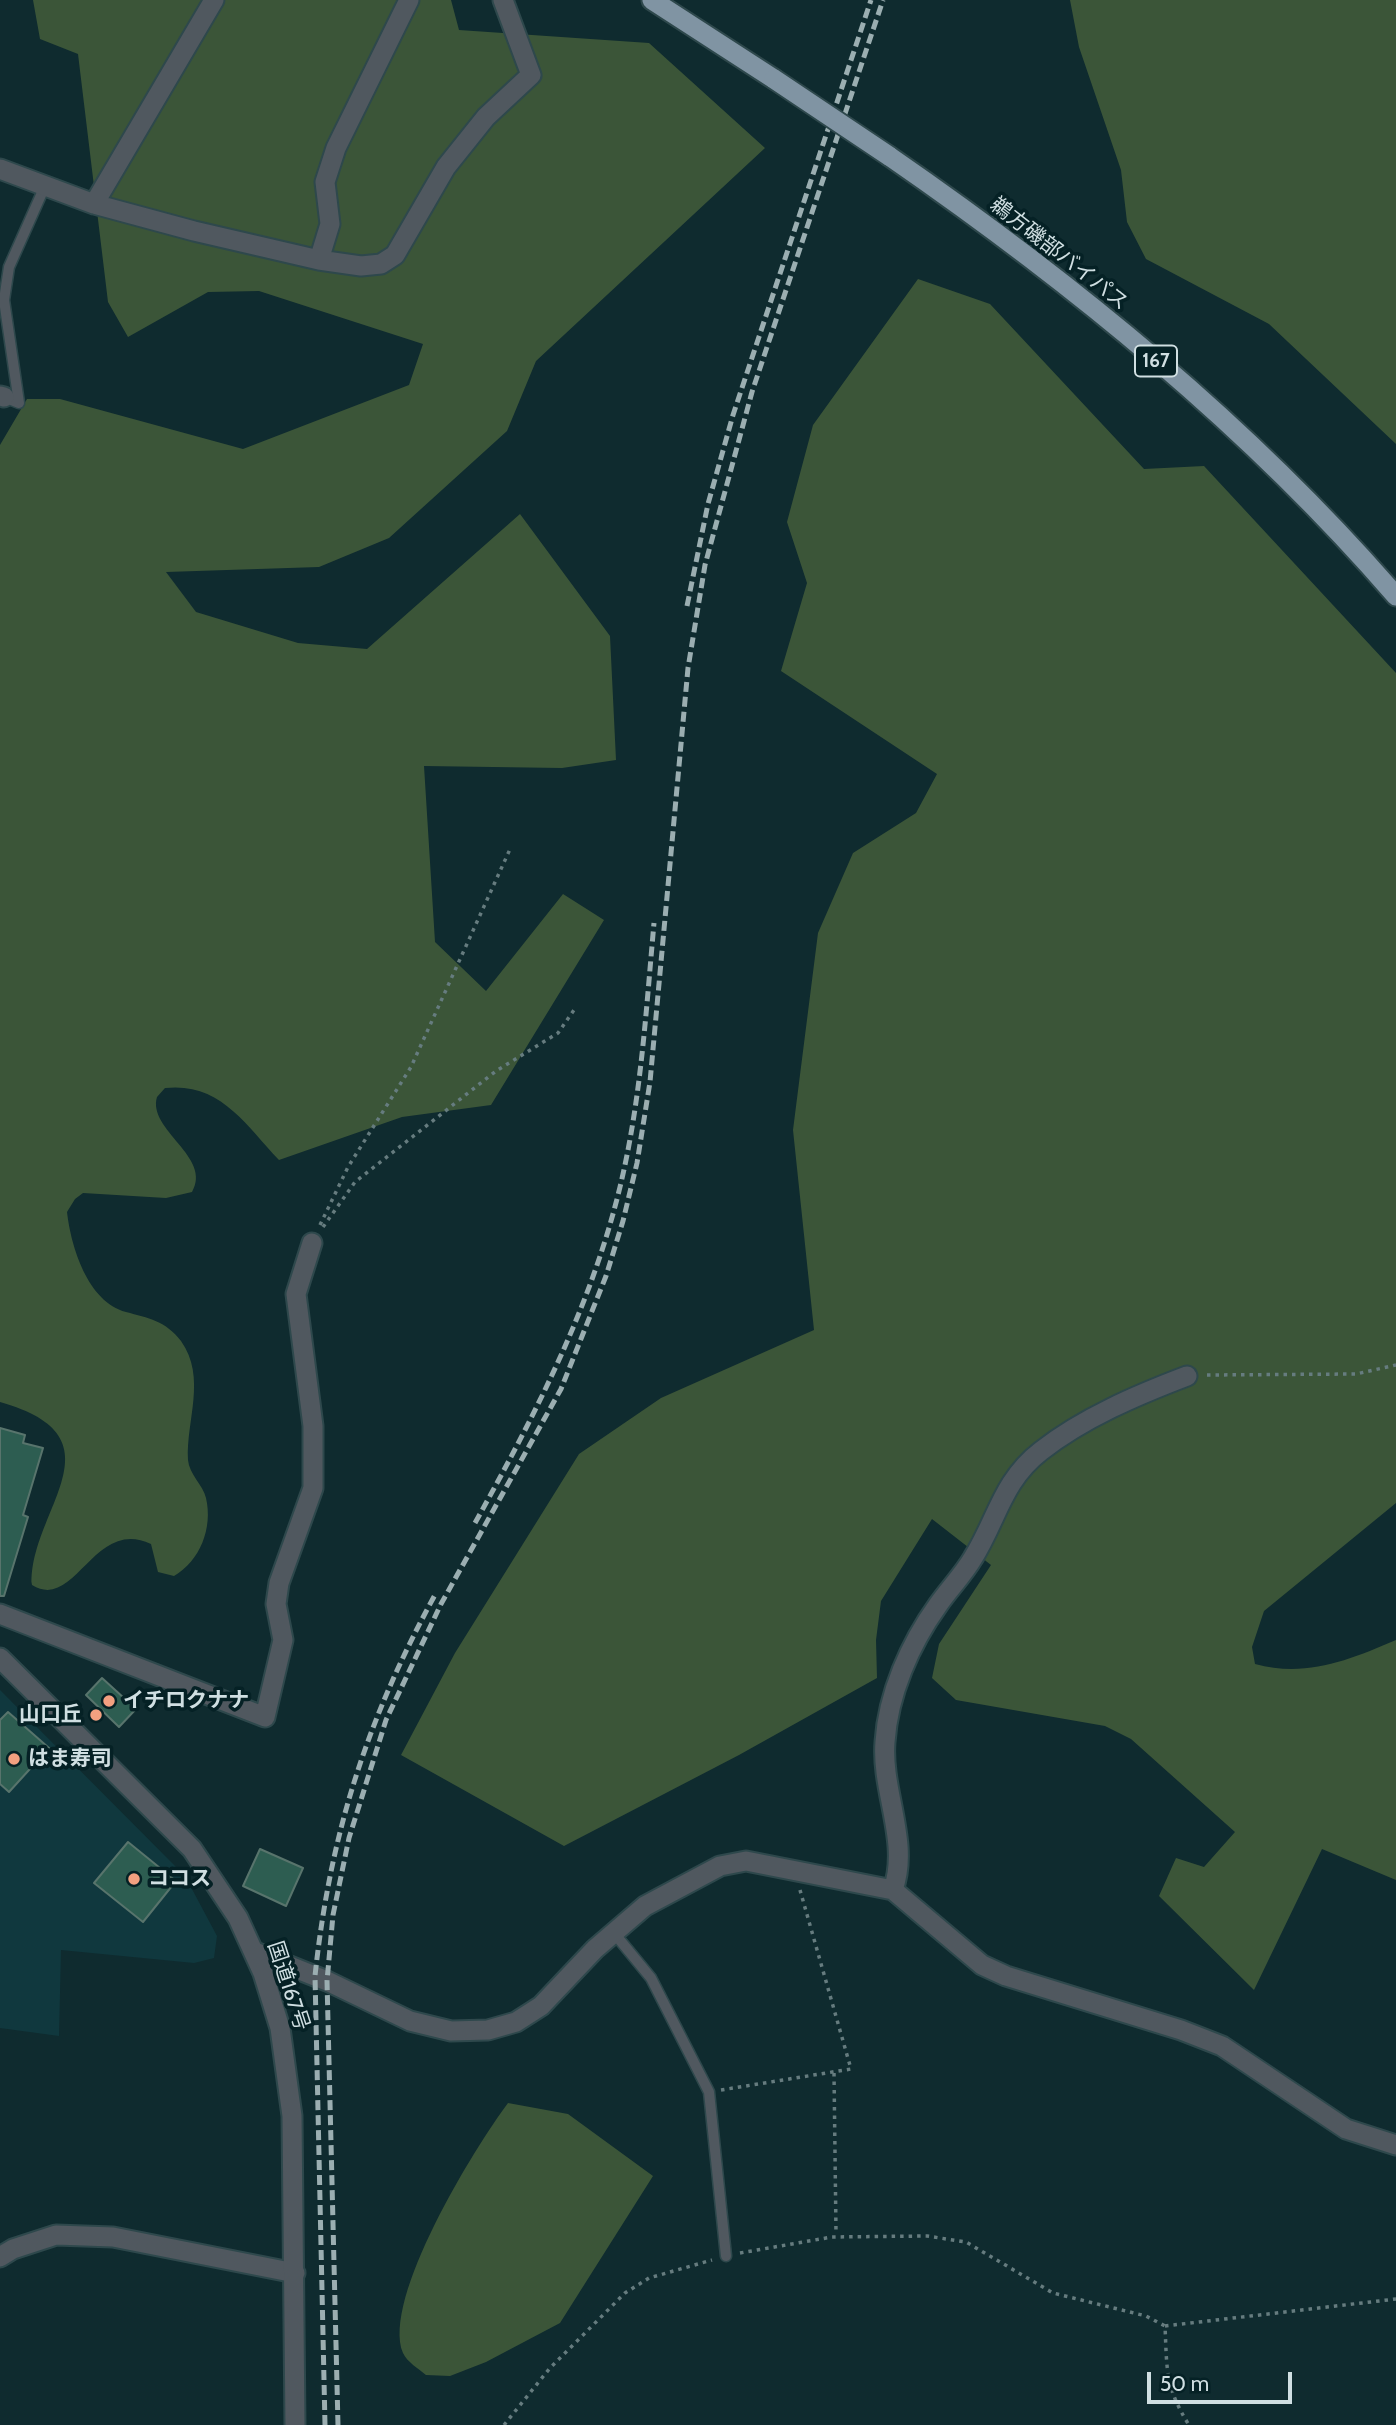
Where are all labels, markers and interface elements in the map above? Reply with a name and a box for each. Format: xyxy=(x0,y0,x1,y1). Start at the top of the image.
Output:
street label: 鵜方磯部バイパス xyxy=(985,192,1133,316)
road number: 167 xyxy=(1135,346,1177,376)
place label: イチロクナナ xyxy=(123,1688,249,1714)
marker: イチロクナナ xyxy=(101,1693,117,1709)
place label: 山口丘 xyxy=(19,1702,82,1728)
marker: 山口丘 xyxy=(88,1707,104,1723)
place label: はま寿司 xyxy=(28,1746,112,1772)
marker: はま寿司 xyxy=(6,1751,22,1767)
place label: ココス xyxy=(148,1866,211,1892)
marker: ココス xyxy=(126,1871,142,1887)
street label: 国道167号 xyxy=(262,1938,314,2034)
scale bar xyxy=(1151,2358,1296,2402)
text: 50 m xyxy=(1160,2371,1209,2396)

